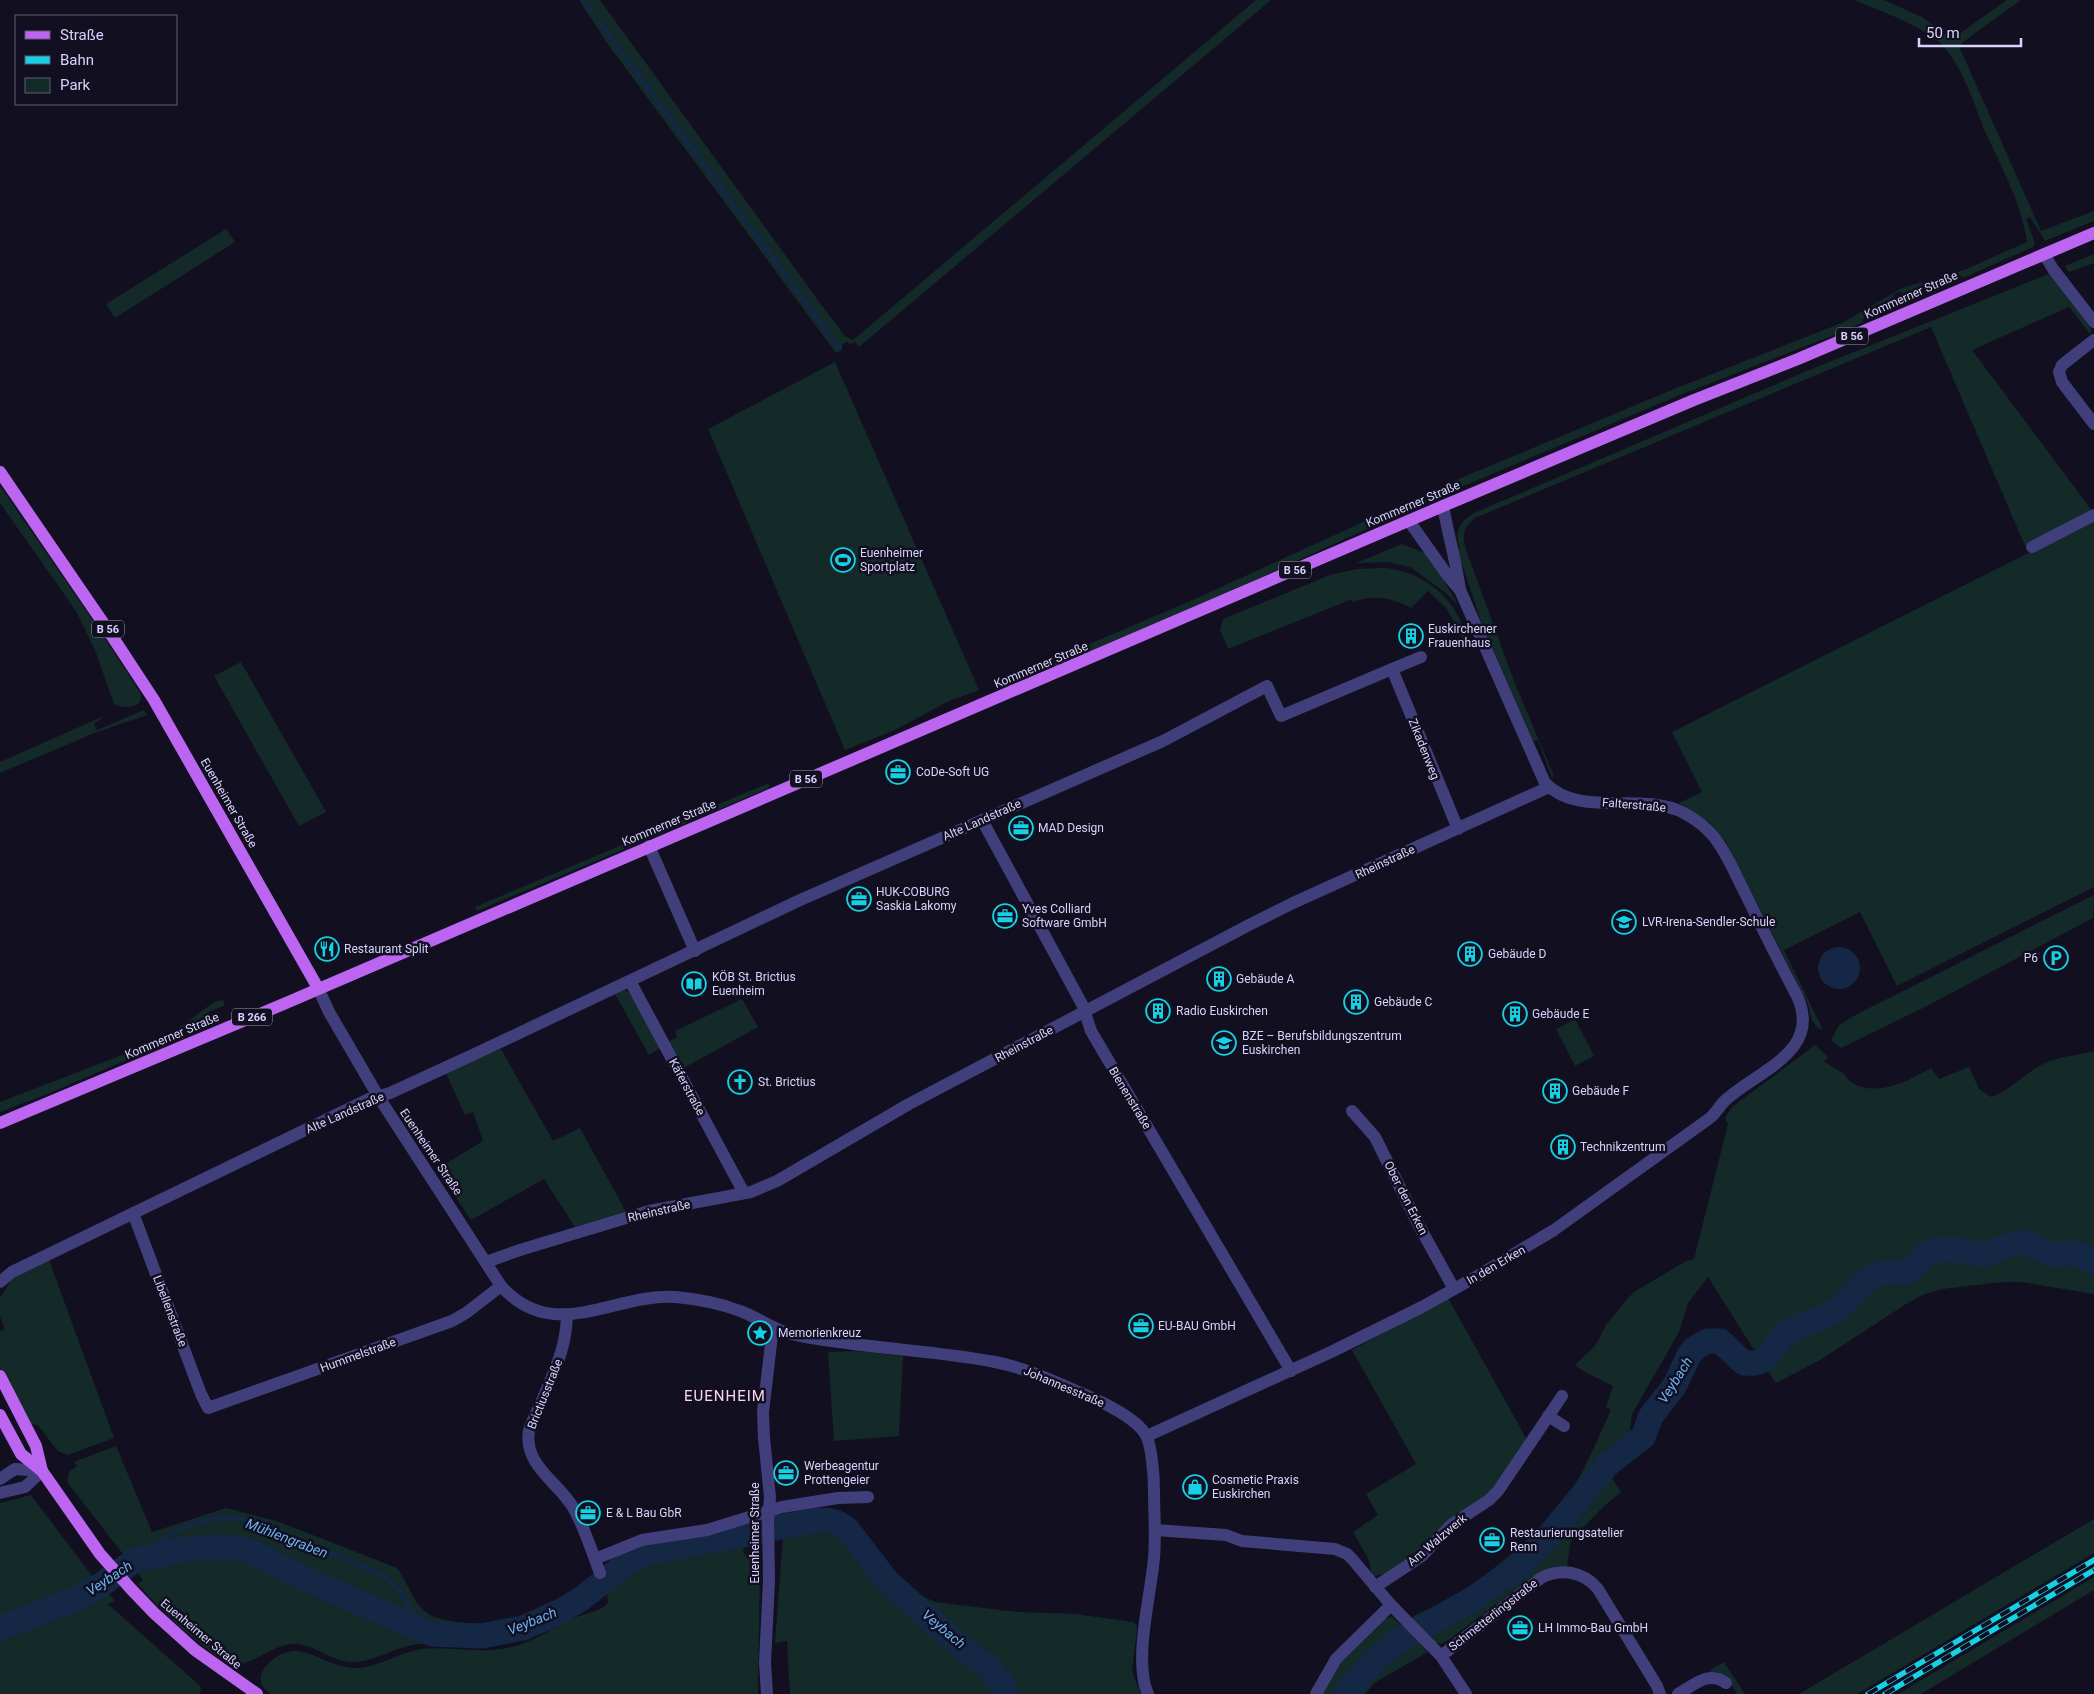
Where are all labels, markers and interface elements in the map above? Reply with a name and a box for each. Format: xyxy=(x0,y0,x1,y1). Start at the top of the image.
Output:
legend xyxy=(15,15,178,105)
scale bar xyxy=(1919,15,2022,47)
text: 50 m xyxy=(1926,24,1960,42)
text: Straße xyxy=(60,26,104,44)
text: Bahn xyxy=(60,51,94,69)
text: Park xyxy=(60,76,91,94)
street label: Kommerner Straße xyxy=(1862,268,1960,322)
road number: B 56 xyxy=(1836,328,1868,344)
street label: Kommerner Straße xyxy=(1364,478,1462,530)
place label: Euenheimer Sportplatz xyxy=(860,546,923,574)
sports icon: Euenheimer Sportplatz xyxy=(830,547,856,573)
road number: B 56 xyxy=(1279,562,1311,578)
road number: B 56 xyxy=(92,620,124,638)
place label: Euskirchener Frauenhaus xyxy=(1428,622,1497,650)
building icon: Euskirchener Frauenhaus xyxy=(1398,623,1424,649)
street label: Kommerner Straße xyxy=(992,639,1090,691)
street label: Zikadenweg xyxy=(1405,716,1443,782)
street label: Euenheimer Straße xyxy=(198,756,260,850)
office icon: CoDe-Soft UG xyxy=(885,759,911,785)
place label: CoDe-Soft UG xyxy=(916,765,989,779)
road number: B 56 xyxy=(790,771,822,788)
street label: Falterstraße xyxy=(1601,795,1667,815)
street label: Alte Landstraße xyxy=(941,796,1023,844)
street label: Kommerner Straße xyxy=(620,797,718,849)
office icon: MAD Design xyxy=(1008,815,1034,841)
place label: MAD Design xyxy=(1038,821,1104,835)
street label: Rheinstraße xyxy=(1353,842,1417,882)
place label: HUK-COBURG Saskia Lakomy xyxy=(876,885,957,913)
office icon: HUK-COBURG Saskia Lakomy xyxy=(846,886,872,912)
place label: Yves Colliard Software GmbH xyxy=(1022,902,1107,930)
office icon: Yves Colliard Software GmbH xyxy=(992,903,1018,929)
school or university icon: LVR-Irena-Sendler-Schule xyxy=(1611,909,1637,935)
place label: LVR-Irena-Sendler-Schule xyxy=(1642,915,1775,929)
restaurant icon: Restaurant Split xyxy=(314,936,340,962)
building icon: Gebäude D xyxy=(1457,941,1483,967)
place label: Restaurant Split xyxy=(344,942,429,956)
parking icon: P6 xyxy=(2043,945,2069,971)
place label: Gebäude D xyxy=(1488,947,1547,961)
place label: P6 xyxy=(2024,951,2038,965)
building icon: Gebäude A xyxy=(1206,966,1232,992)
place label: KÖB St. Brictius Euenheim xyxy=(712,969,796,998)
library icon: KÖB St. Brictius Euenheim xyxy=(681,971,707,997)
place label: Gebäude A xyxy=(1236,972,1295,986)
building icon: Gebäude C xyxy=(1343,989,1369,1015)
place label: Gebäude C xyxy=(1374,995,1433,1009)
building icon: Radio Euskirchen xyxy=(1145,998,1171,1024)
building icon: Gebäude E xyxy=(1502,1001,1528,1027)
place label: Radio Euskirchen xyxy=(1176,1004,1268,1018)
place label: Gebäude E xyxy=(1532,1007,1590,1021)
road number: B 266 xyxy=(232,1009,272,1026)
street label: Kommerner Straße xyxy=(123,1010,221,1062)
street label: Rheinstraße xyxy=(993,1023,1055,1065)
place label: BZE – Berufsbildungszentrum Euskirchen xyxy=(1242,1029,1402,1057)
school or university icon: BZE – Berufsbildungszentrum Euskirchen xyxy=(1211,1030,1237,1056)
street label: Käferstraße xyxy=(666,1056,708,1118)
street label: Bienenstraße xyxy=(1106,1064,1154,1132)
church icon: St. Brictius xyxy=(727,1069,753,1095)
place label: St. Brictius xyxy=(758,1075,816,1089)
building icon: Gebäude F xyxy=(1542,1078,1568,1104)
place label: Gebäude F xyxy=(1572,1084,1630,1098)
street label: Alte Landstraße xyxy=(304,1089,386,1137)
street label: Euenheimer Straße xyxy=(397,1106,465,1198)
building icon: Technikzentrum xyxy=(1550,1134,1576,1160)
place label: Technikzentrum xyxy=(1580,1140,1665,1154)
street label: Ober den Erken xyxy=(1381,1159,1431,1237)
street label: Rheinstraße xyxy=(626,1197,692,1225)
street label: In den Erken xyxy=(1464,1243,1528,1287)
street label: Libellenstraße xyxy=(150,1273,190,1349)
office icon: EU-BAU GmbH xyxy=(1128,1313,1154,1339)
place label: EU-BAU GmbH xyxy=(1158,1319,1236,1333)
place icon: Memorienkreuz xyxy=(747,1320,773,1346)
place label: Memorienkreuz xyxy=(778,1326,861,1340)
street label: Hummelstraße xyxy=(318,1335,398,1375)
water label: Veybach xyxy=(1655,1354,1695,1406)
street label: Brictiusstraße xyxy=(525,1357,565,1431)
street label: Johannesstraße xyxy=(1022,1364,1106,1410)
district label: EUENHEIM xyxy=(684,1387,766,1405)
place label: Werbeagentur Prottengeier xyxy=(804,1459,879,1487)
office icon: Werbeagentur Prottengeier xyxy=(773,1460,799,1486)
place label: Cosmetic Praxis Euskirchen xyxy=(1212,1473,1299,1501)
shop icon: Cosmetic Praxis Euskirchen xyxy=(1182,1474,1208,1500)
street label: Euenheimer Straße xyxy=(748,1482,762,1584)
office icon: E & L Bau GbR xyxy=(575,1500,601,1526)
place label: E & L Bau GbR xyxy=(606,1506,682,1520)
street label: Am Walzwerk xyxy=(1405,1511,1470,1569)
water label: Mühlengraben xyxy=(244,1515,330,1561)
place label: Restaurierungsatelier Renn xyxy=(1510,1526,1624,1554)
office icon: Restaurierungsatelier Renn xyxy=(1479,1527,1505,1553)
water label: Veybach xyxy=(83,1557,135,1599)
street label: Schmetterlingstraße xyxy=(1446,1576,1540,1654)
street label: Euenheimer Straße xyxy=(158,1596,244,1672)
water label: Veybach xyxy=(505,1604,559,1638)
water label: Veybach xyxy=(919,1606,969,1652)
office icon: LH Immo-Bau GmbH xyxy=(1507,1615,1533,1641)
place label: LH Immo-Bau GmbH xyxy=(1538,1621,1648,1635)

